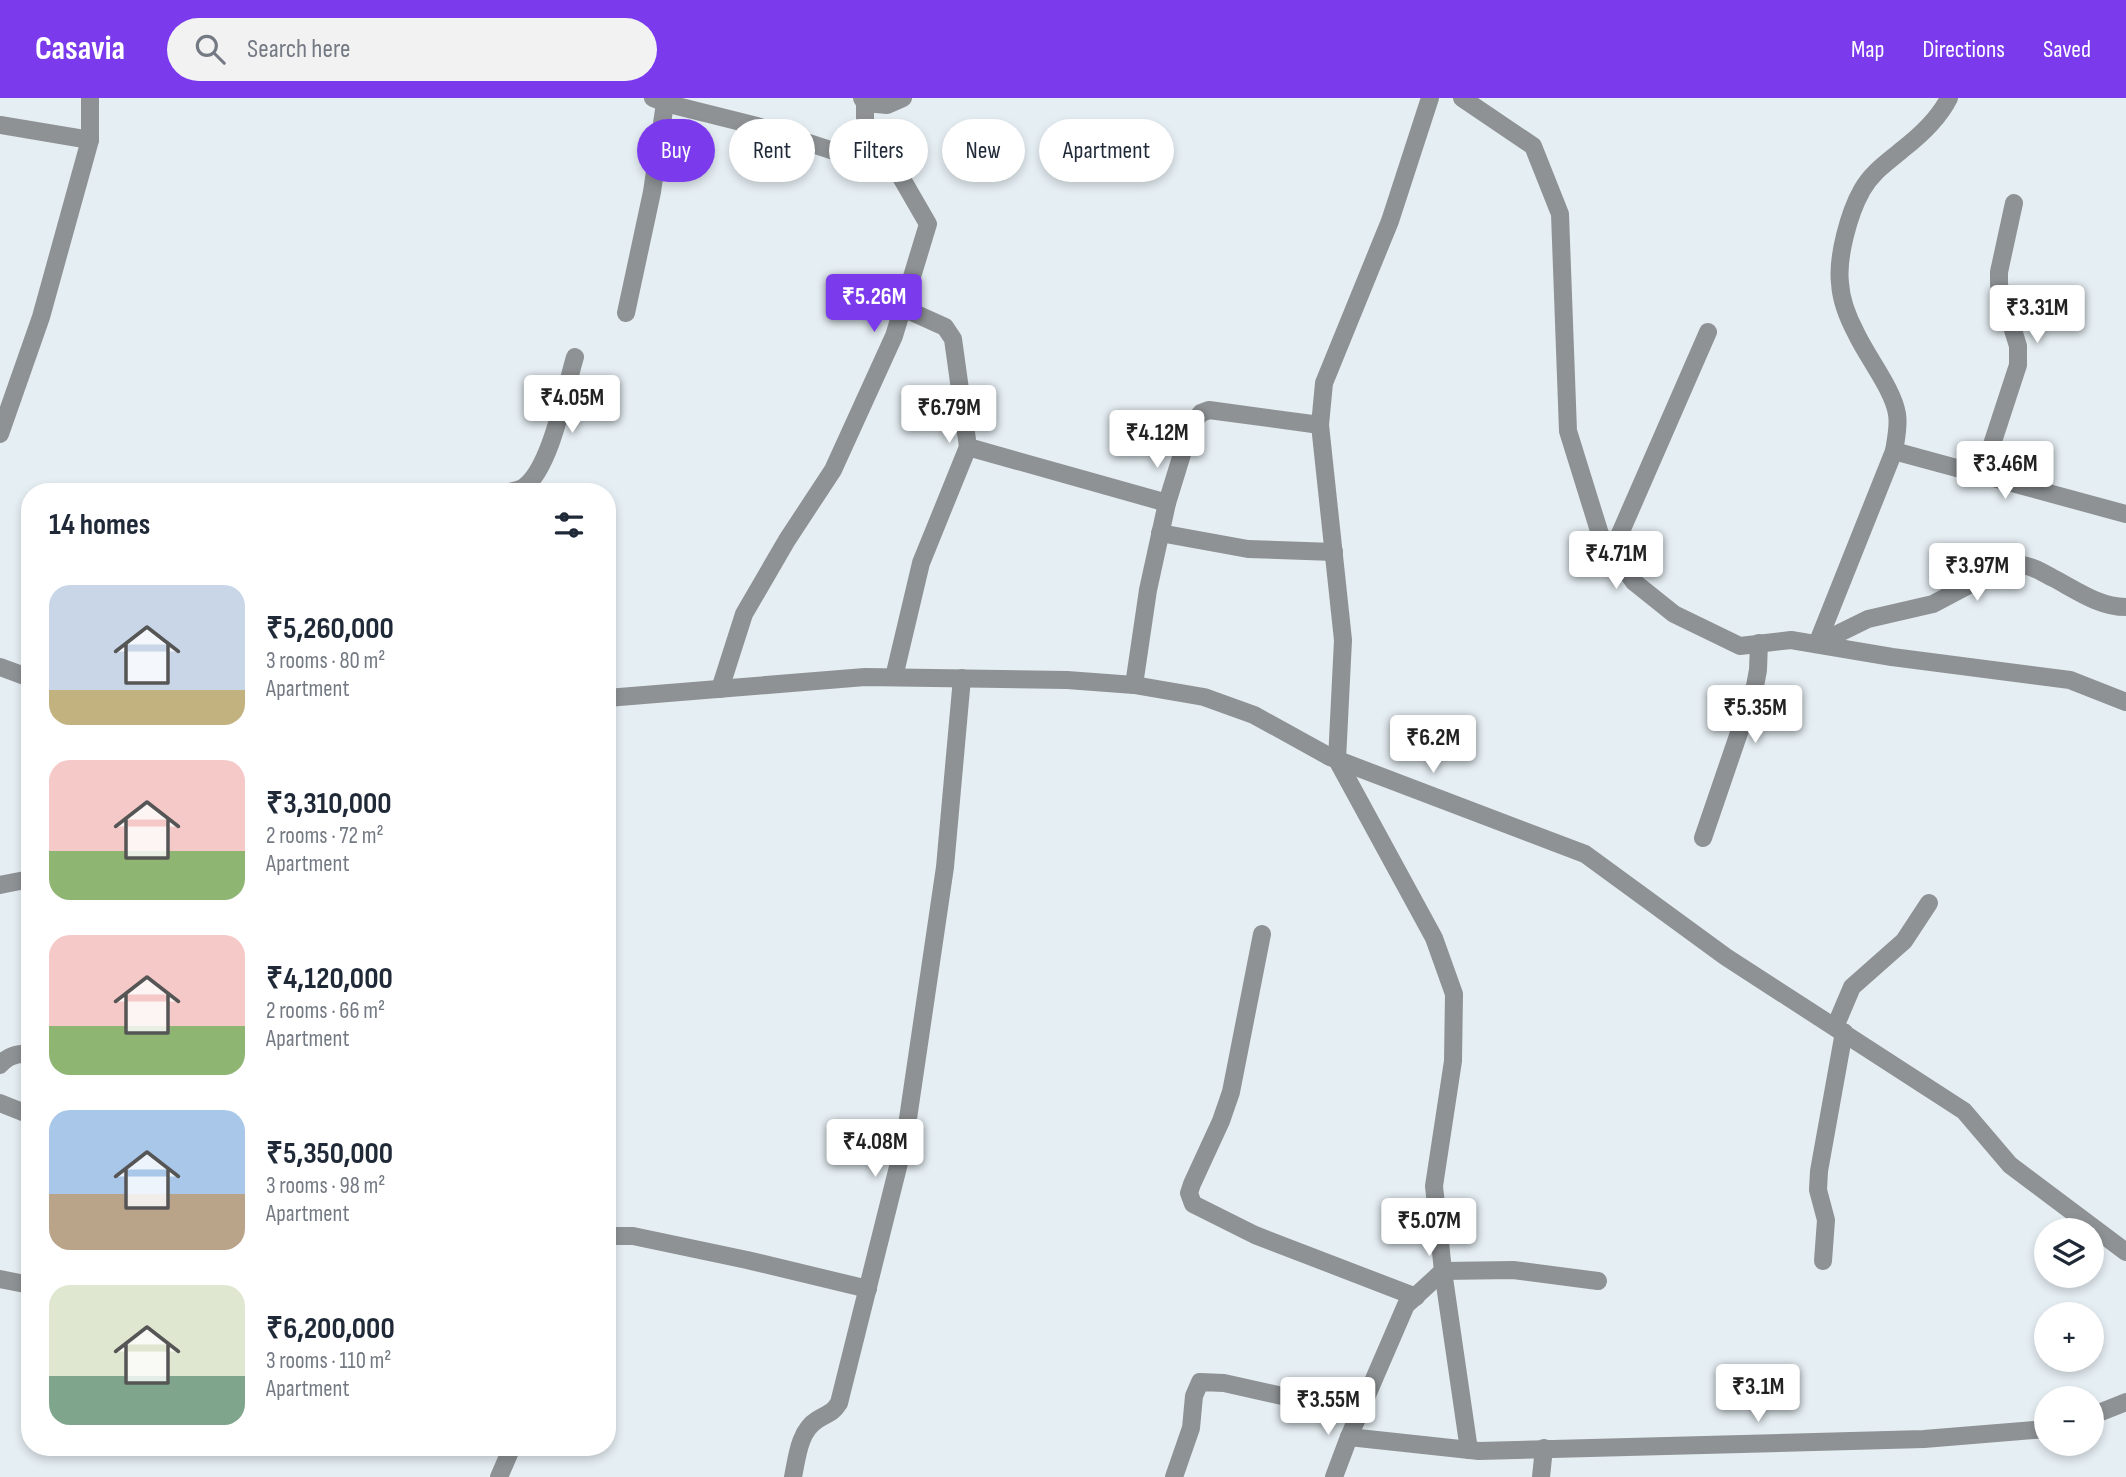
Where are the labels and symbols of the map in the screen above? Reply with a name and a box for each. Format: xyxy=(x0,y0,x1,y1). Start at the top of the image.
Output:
pin: ₹5.26M xyxy=(817,274,931,334)
pin: ₹3.31M xyxy=(1980,286,2094,345)
pin: ₹4.05M xyxy=(515,376,629,435)
pin: ₹6.79M xyxy=(892,386,1006,445)
pin: ₹4.12M xyxy=(1100,410,1214,470)
pin: ₹3.46M xyxy=(1948,442,2062,501)
pin: ₹4.71M xyxy=(1559,532,1673,591)
pin: ₹3.97M xyxy=(1920,544,2034,603)
pin: ₹5.35M xyxy=(1698,686,1812,745)
pin: ₹6.2M xyxy=(1384,716,1482,775)
pin: ₹4.08M xyxy=(818,1119,932,1179)
pin: ₹5.07M xyxy=(1372,1198,1486,1258)
pin: ₹3.1M xyxy=(1709,1364,1807,1424)
pin: ₹3.55M xyxy=(1271,1378,1385,1437)

